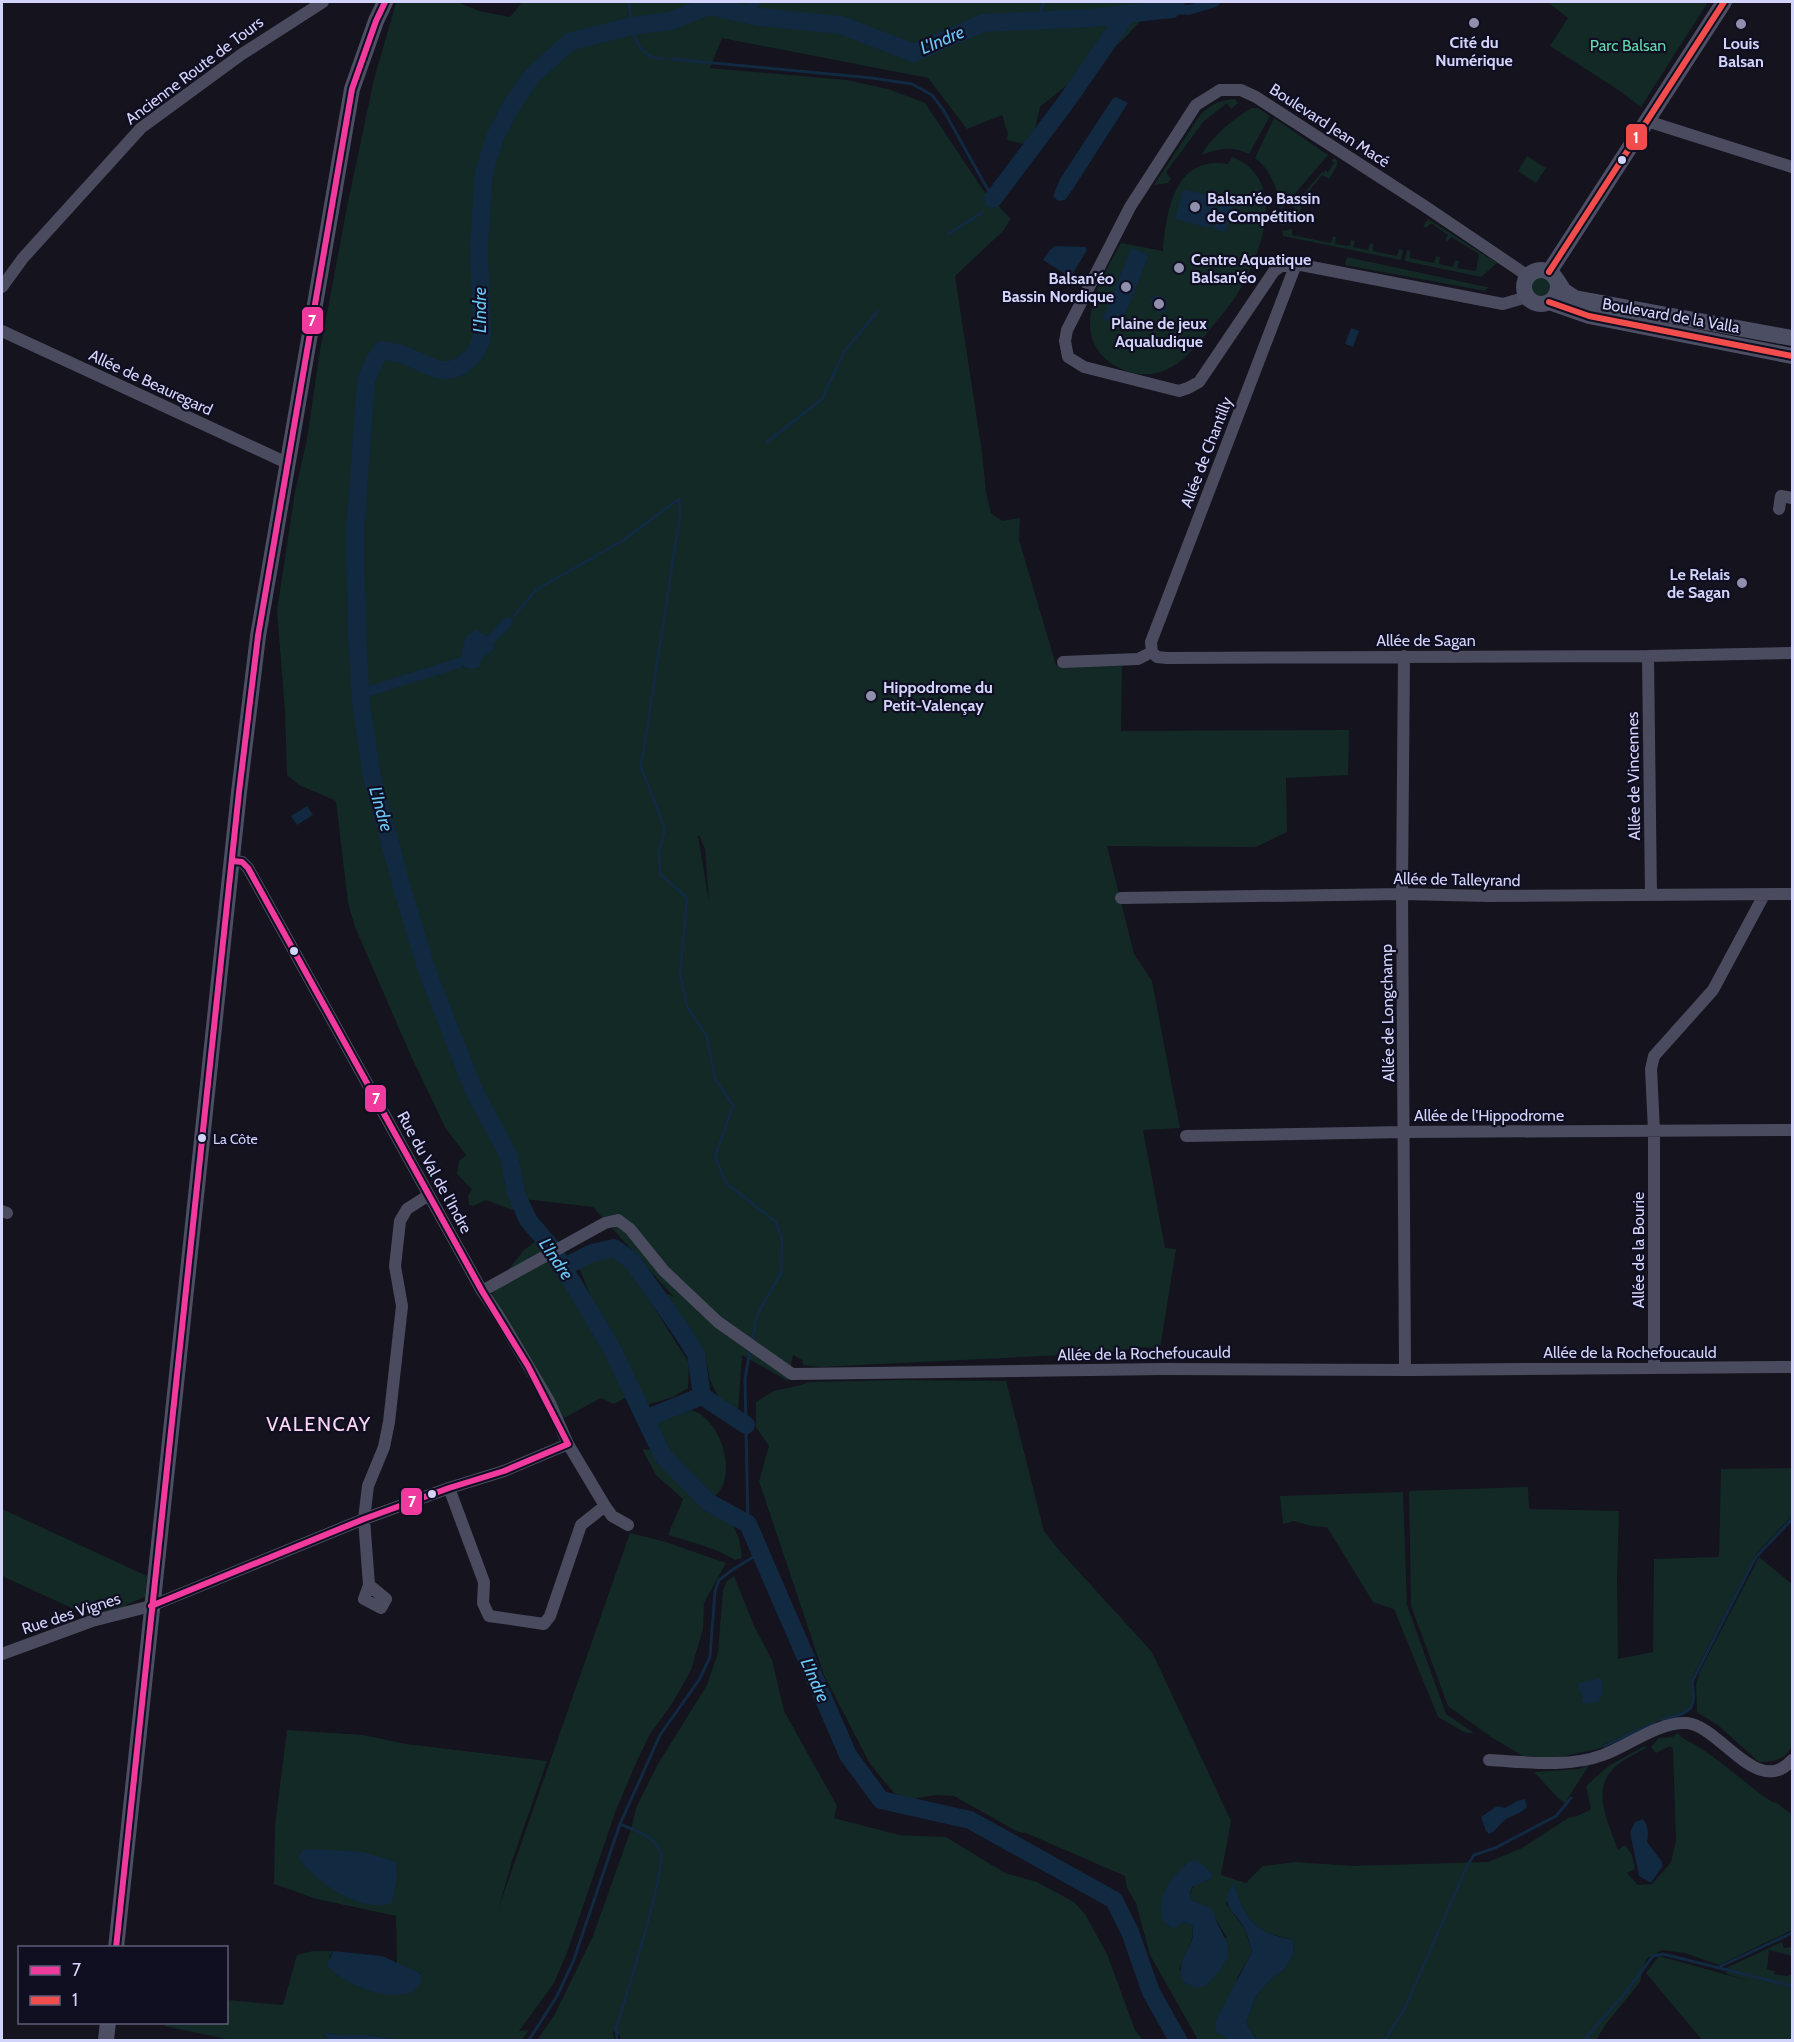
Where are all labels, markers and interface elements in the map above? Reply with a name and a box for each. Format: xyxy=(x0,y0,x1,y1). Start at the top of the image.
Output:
street label: Ancienne Route de Tours xyxy=(122,12,267,128)
marker: Cité du Numérique xyxy=(1467,16,1481,30)
marker: Louis Balsan xyxy=(1734,17,1748,31)
water label: L'Indre xyxy=(917,21,967,59)
place label: Cité du Numérique xyxy=(1435,33,1513,70)
place label: Louis Balsan xyxy=(1718,34,1764,71)
park label: Parc Balsan xyxy=(1590,36,1666,55)
street label: Boulevard Jean Macé xyxy=(1266,79,1393,171)
line badge: 1 xyxy=(1625,123,1648,151)
text: 1 xyxy=(1633,128,1639,147)
unlabelled marker xyxy=(1616,154,1628,166)
place label: Balsan'éo Bassin de Compétition xyxy=(1207,189,1320,226)
marker: Balsan'éo Bassin de Compétition xyxy=(1188,200,1202,214)
place label: Centre Aquatique Balsan'éo xyxy=(1191,250,1311,287)
marker: Centre Aquatique Balsan'éo xyxy=(1172,261,1186,275)
place label: Balsan'éo Bassin Nordique xyxy=(1002,269,1114,306)
marker: Balsan'éo Bassin Nordique xyxy=(1119,280,1133,294)
water label: L'Indre xyxy=(469,287,491,333)
street label: Boulevard de la Valla xyxy=(1601,294,1741,337)
marker: Plaine de jeux Aqualudique xyxy=(1152,297,1166,311)
line badge: 7 xyxy=(301,306,324,335)
text: 7 xyxy=(308,311,317,330)
place label: Plaine de jeux Aqualudique xyxy=(1111,314,1207,351)
street label: Allée de Beauregard xyxy=(86,346,216,419)
street label: Allée de Chantilly xyxy=(1177,394,1236,510)
place label: Le Relais de Sagan xyxy=(1667,565,1730,602)
marker: Le Relais de Sagan xyxy=(1735,576,1749,590)
street label: Allée de Sagan xyxy=(1376,631,1476,650)
place label: Hippodrome du Petit-Valençay xyxy=(883,678,993,715)
marker: Hippodrome du Petit-Valençay xyxy=(864,689,878,703)
street label: Allée de Vincennes xyxy=(1623,711,1644,841)
water label: L'Indre xyxy=(364,784,398,834)
street label: Allée de Talleyrand xyxy=(1393,869,1521,890)
street label: Allée de Longchamp xyxy=(1377,944,1398,1082)
unlabelled marker xyxy=(288,945,300,957)
line badge: 7 xyxy=(364,1084,387,1113)
text: 7 xyxy=(372,1089,381,1108)
street label: Allée de l'Hippodrome xyxy=(1414,1106,1564,1125)
street label: Rue du Val de l'Indre xyxy=(393,1108,476,1237)
place label: La Côte xyxy=(213,1130,258,1148)
marker: La Côte xyxy=(196,1132,208,1144)
street label: Allée de la Bourie xyxy=(1629,1192,1648,1308)
water label: L'Indre xyxy=(534,1234,578,1284)
street label: Allée de la Rochefoucauld xyxy=(1057,1342,1231,1365)
street label: Allée de la Rochefoucauld xyxy=(1543,1343,1717,1362)
district label: VALENCAY xyxy=(266,1412,372,1436)
line badge: 7 xyxy=(400,1487,423,1516)
unlabelled marker xyxy=(426,1488,438,1500)
text: 7 xyxy=(408,1492,417,1511)
street label: Rue des Vignes xyxy=(19,1588,123,1638)
water label: L'Indre xyxy=(796,1655,834,1705)
legend xyxy=(18,1946,228,2024)
text: 7 xyxy=(72,1959,81,1981)
text: 1 xyxy=(72,1989,78,2011)

